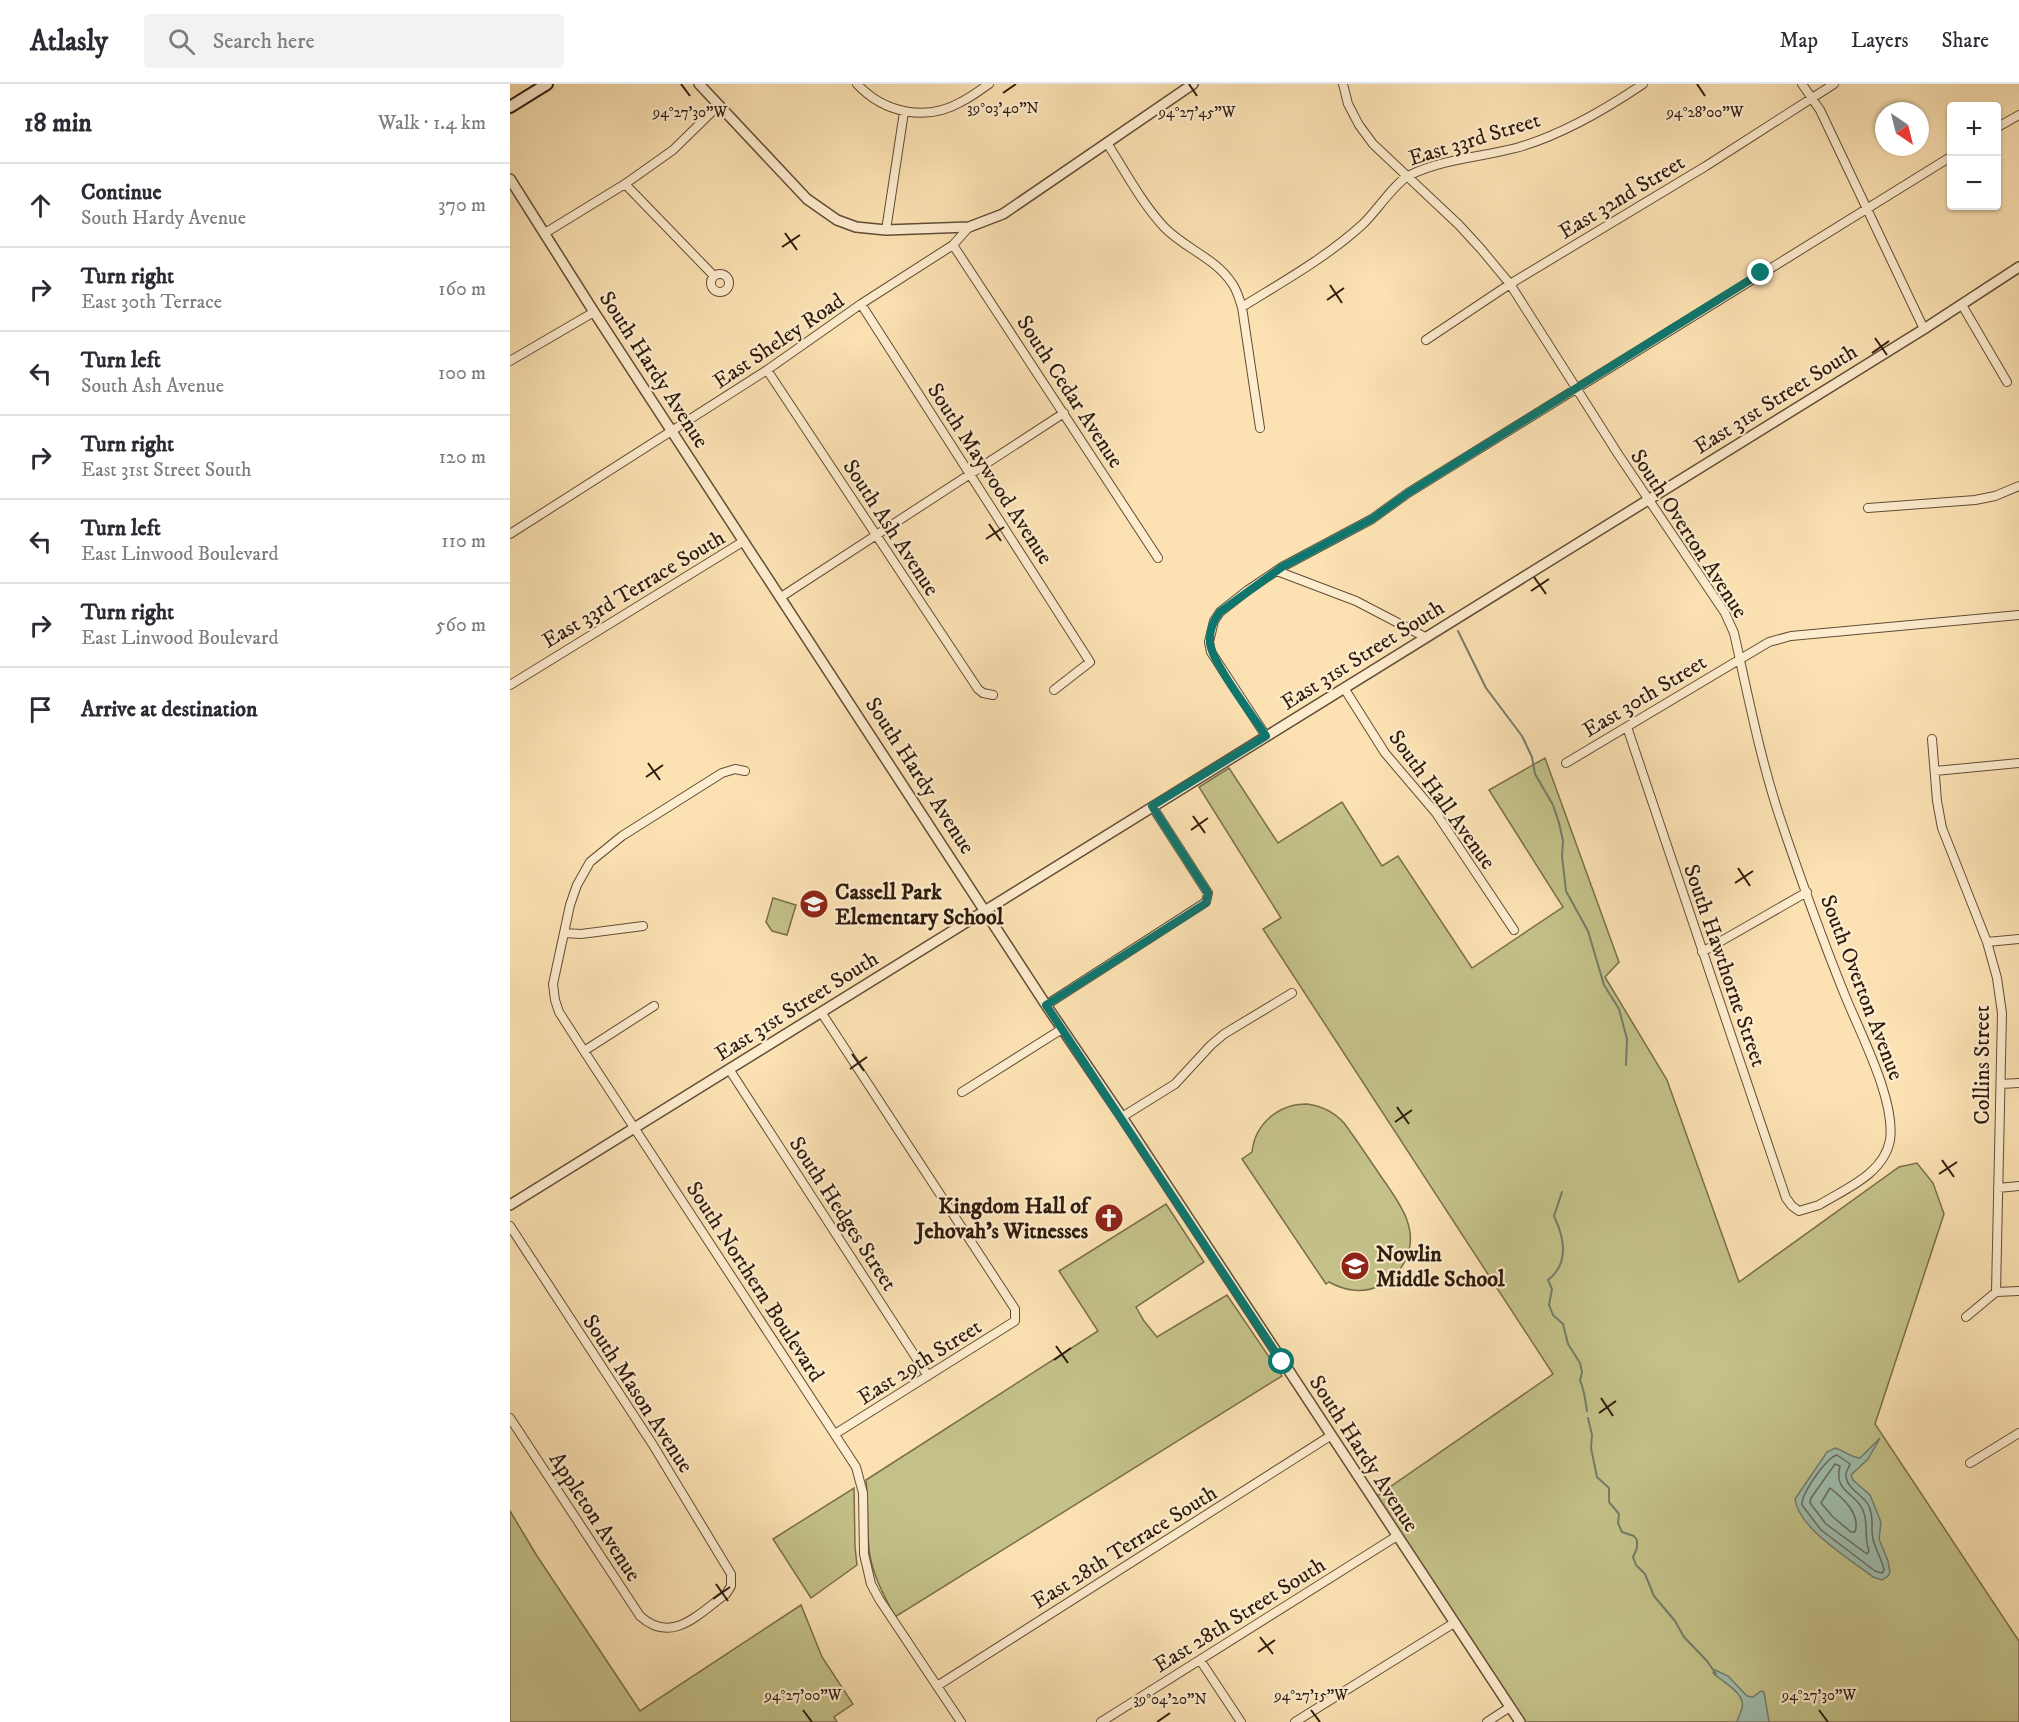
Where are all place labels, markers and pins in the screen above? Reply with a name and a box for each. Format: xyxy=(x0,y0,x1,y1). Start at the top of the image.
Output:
place label: Cassell Park Elementary School xyxy=(835,879,1004,931)
school or university icon: Cassell Park Elementary School xyxy=(798,888,830,920)
place label: Kingdom Hall of Jehovah's Witnesses xyxy=(913,1193,1092,1245)
church icon: Kingdom Hall of Jehovah's Witnesses xyxy=(1093,1202,1125,1234)
place label: Nowlin Middle School xyxy=(1376,1241,1505,1293)
school or university icon: Nowlin Middle School xyxy=(1339,1250,1371,1282)

